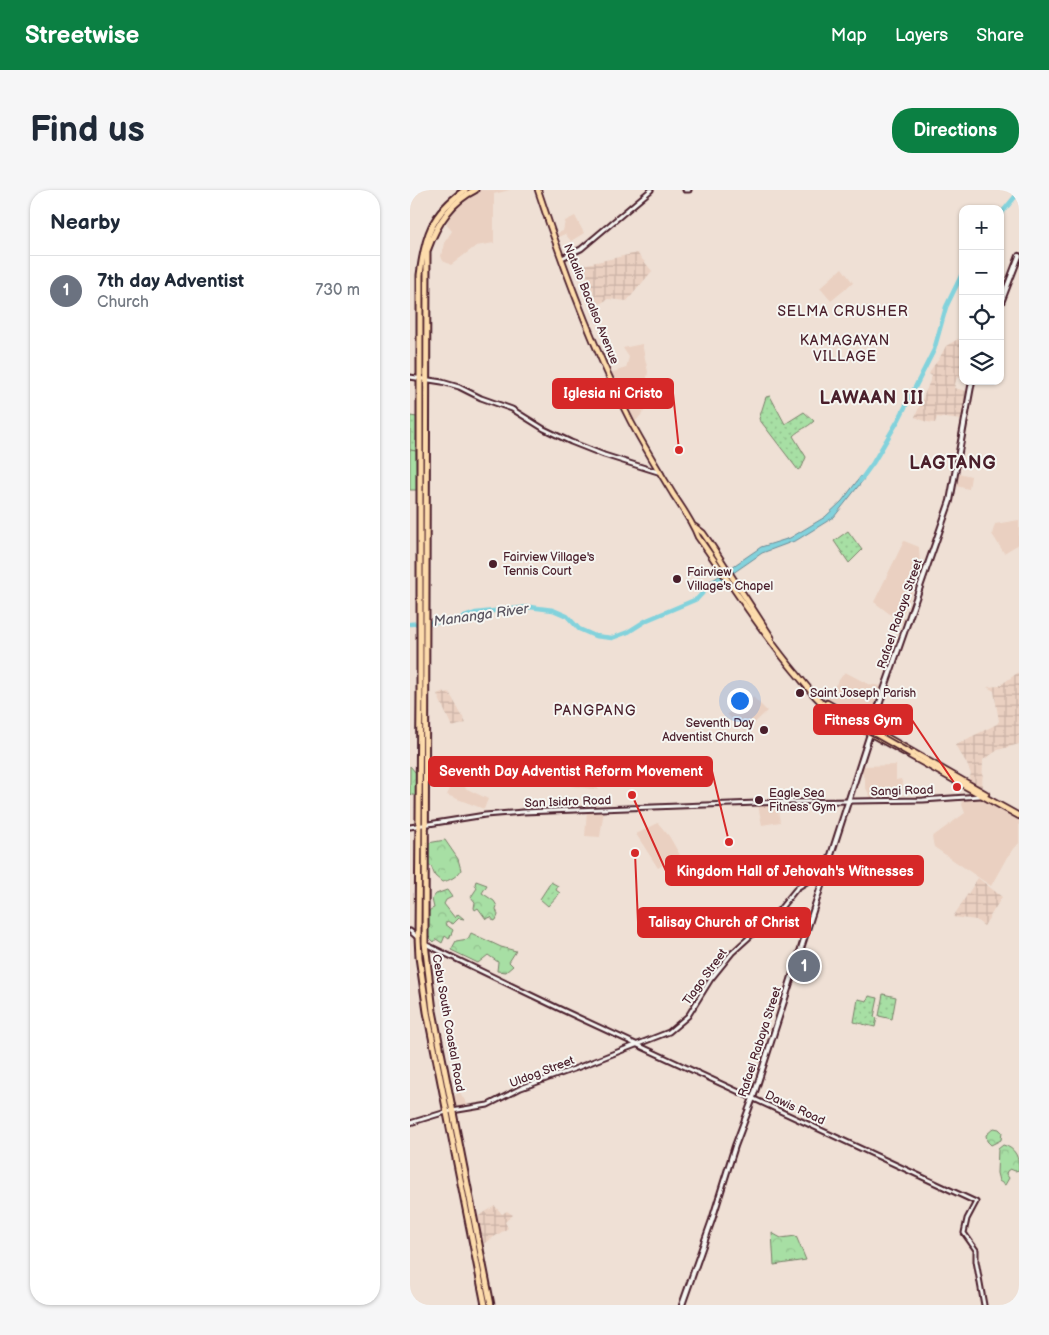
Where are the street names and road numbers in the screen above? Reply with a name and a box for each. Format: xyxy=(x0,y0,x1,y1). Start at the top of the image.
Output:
street label: Natalio Bacalso Avenue xyxy=(560,242,622,366)
street label: Rafael Rabaya Street xyxy=(874,557,926,671)
street label: Sangi Road xyxy=(870,782,934,800)
street label: San Isidro Road xyxy=(524,793,612,811)
street label: Tiago Street xyxy=(680,946,731,1008)
street label: Cebu South Coastal Road xyxy=(429,953,468,1093)
street label: Rafael Rabaya Street xyxy=(735,985,785,1099)
street label: Uldog Street xyxy=(508,1053,577,1091)
street label: Dawis Road xyxy=(763,1088,827,1128)

